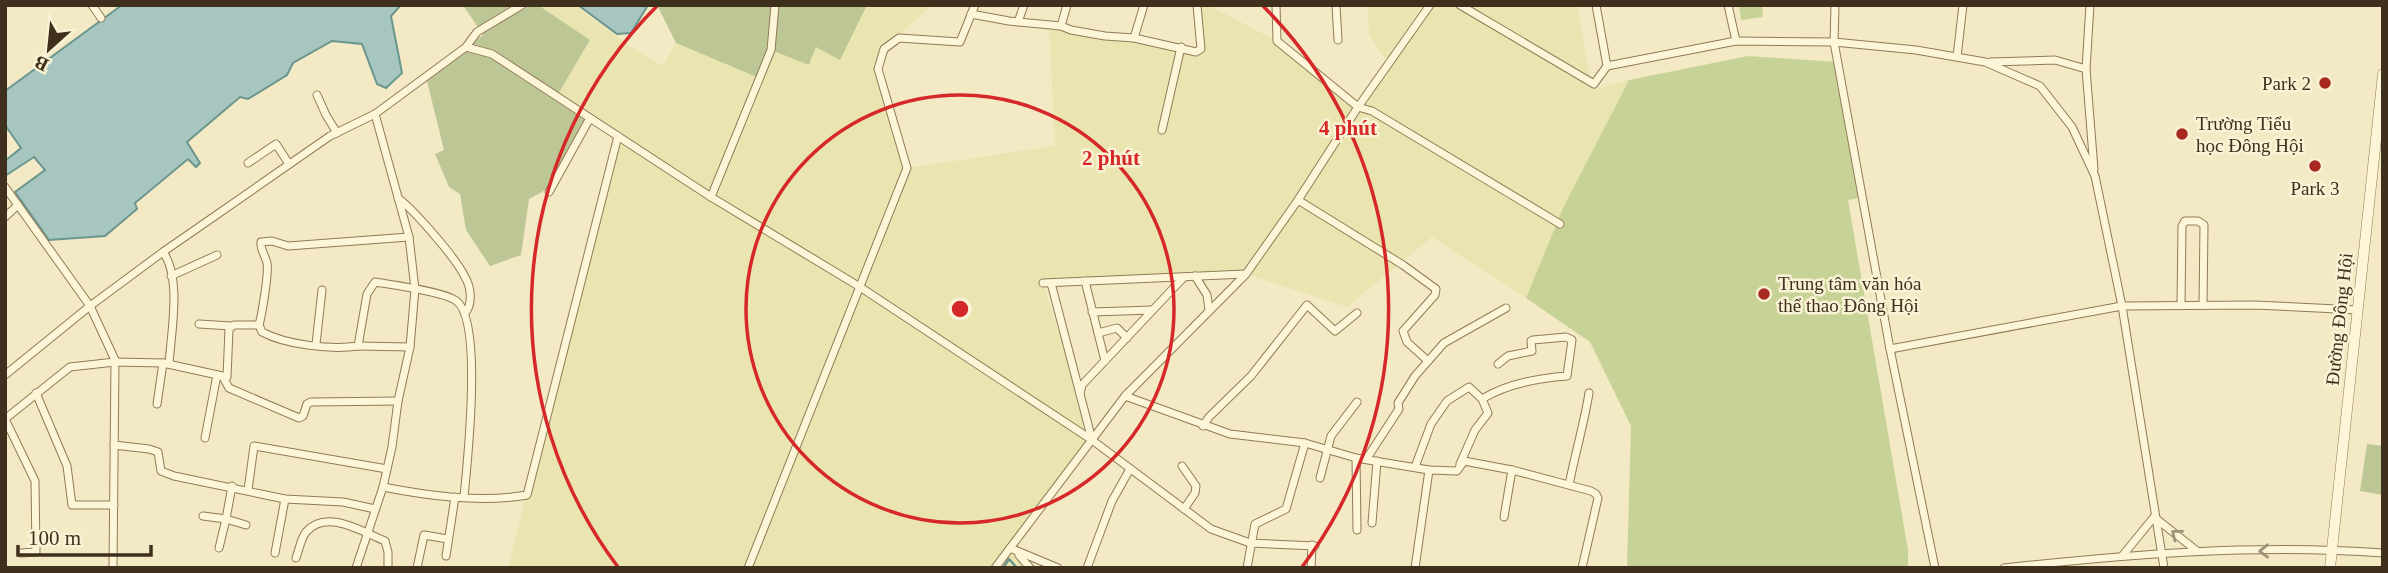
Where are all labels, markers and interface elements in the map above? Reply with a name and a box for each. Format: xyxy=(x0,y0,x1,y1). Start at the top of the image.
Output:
north arrow xyxy=(14,14,84,84)
text: B xyxy=(31,51,52,76)
place label: Park 2 xyxy=(2262,73,2311,94)
marker: Park 2 xyxy=(2317,75,2333,91)
place label: Trường Tiểu học Đông Hội xyxy=(2196,113,2304,156)
text: 4 phút xyxy=(1319,116,1377,140)
marker: Trường Tiểu học Đông Hội xyxy=(2174,126,2190,142)
text: 2 phút xyxy=(1082,146,1140,170)
marker: Park 3 xyxy=(2307,158,2323,174)
place label: Park 3 xyxy=(2290,178,2340,199)
street label: Đường Đông Hội xyxy=(2322,252,2356,386)
place label: Trung tâm văn hóa thể thao Đông Hội xyxy=(1778,273,1922,316)
marker: Trung tâm văn hóa thể thao Đông Hội xyxy=(1756,286,1772,302)
centre of rings xyxy=(948,297,972,321)
scale bar xyxy=(18,514,150,558)
text: 100 m xyxy=(28,526,81,550)
one-way arrow xyxy=(2171,530,2183,543)
one-way arrow xyxy=(2258,543,2269,558)

